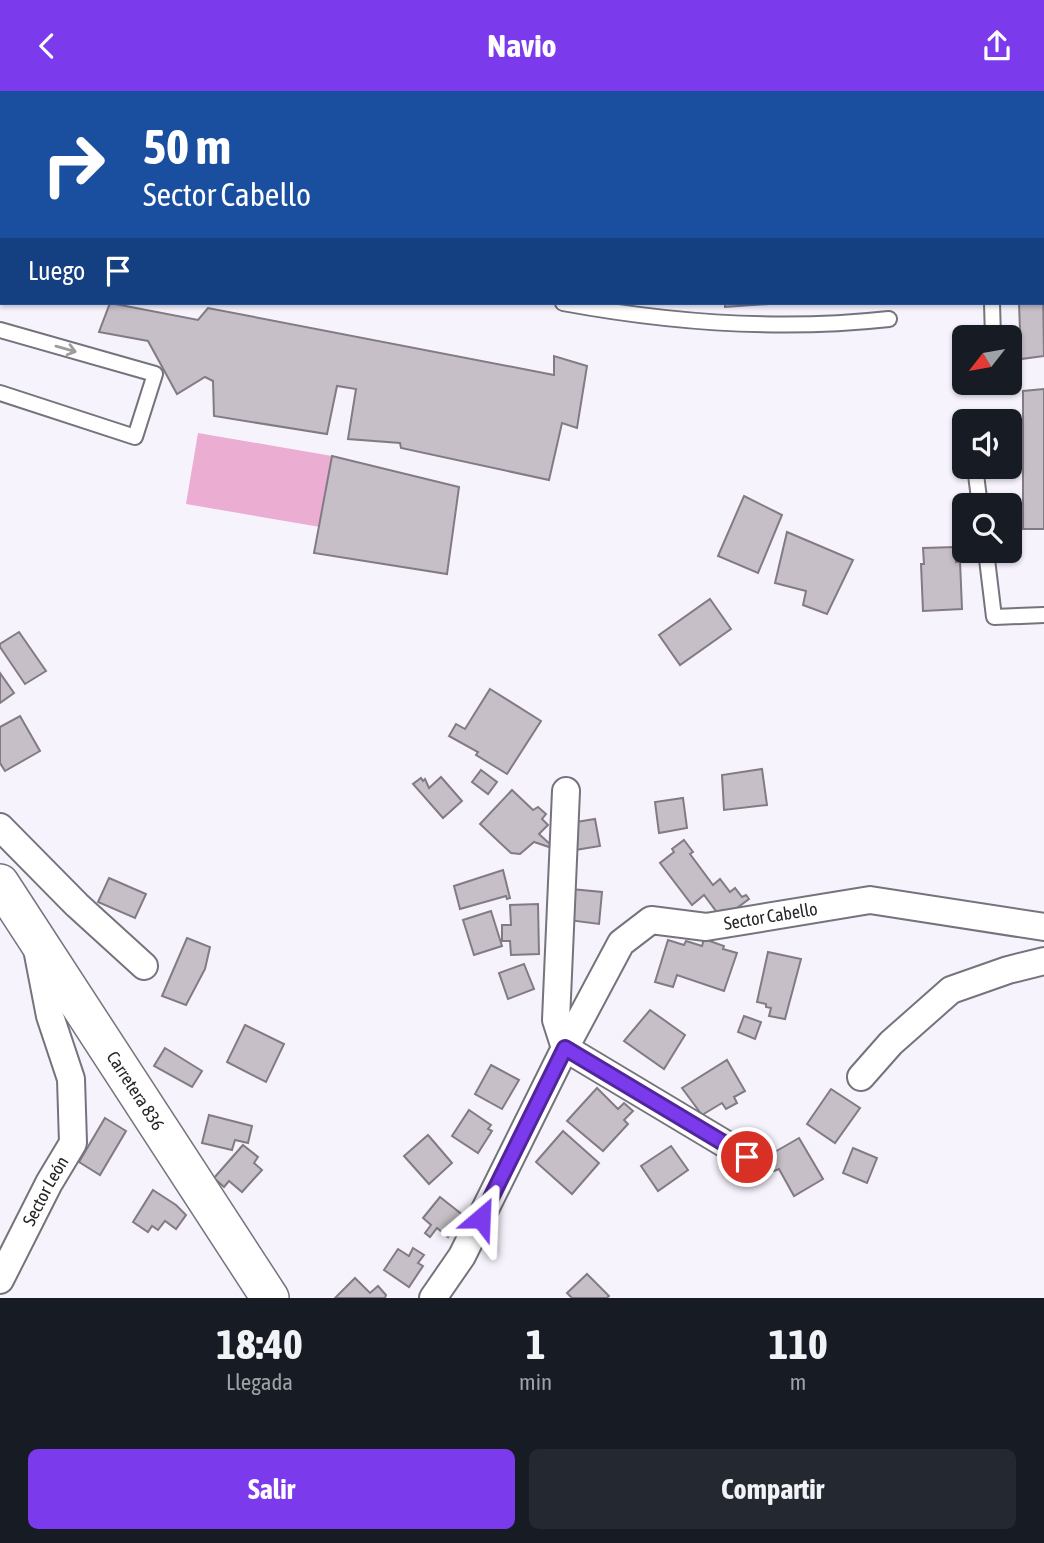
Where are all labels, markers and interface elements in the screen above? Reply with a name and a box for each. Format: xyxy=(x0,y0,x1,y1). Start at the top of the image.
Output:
icon: back xyxy=(28,27,66,65)
text: Navio xyxy=(487,27,557,64)
icon: share xyxy=(978,27,1016,65)
text: 50 m xyxy=(143,118,231,174)
icon: right xyxy=(28,119,119,210)
text: Sector Cabello xyxy=(143,176,311,213)
icon: arrive xyxy=(99,252,137,290)
text: Luego xyxy=(28,256,85,286)
north arrow xyxy=(952,325,1022,395)
map controls xyxy=(952,325,1022,563)
one-way arrow xyxy=(55,343,77,356)
button: sound xyxy=(952,409,1022,479)
button: search xyxy=(952,493,1022,563)
street label: Sector Cabello xyxy=(722,898,819,934)
street label: Carretera 836 xyxy=(102,1047,169,1134)
pin xyxy=(717,1127,777,1187)
icon: arrive xyxy=(728,1138,766,1176)
street label: Sector León xyxy=(18,1152,73,1229)
position arrow xyxy=(444,1181,518,1255)
text: 18:40 xyxy=(216,1320,303,1368)
text: 1 xyxy=(526,1320,545,1368)
text: 110 xyxy=(768,1320,828,1368)
text: Llegada xyxy=(226,1369,293,1395)
text: min xyxy=(519,1369,552,1395)
text: m xyxy=(790,1369,806,1395)
button: Salir xyxy=(28,1449,515,1529)
button: Compartir xyxy=(529,1449,1016,1529)

